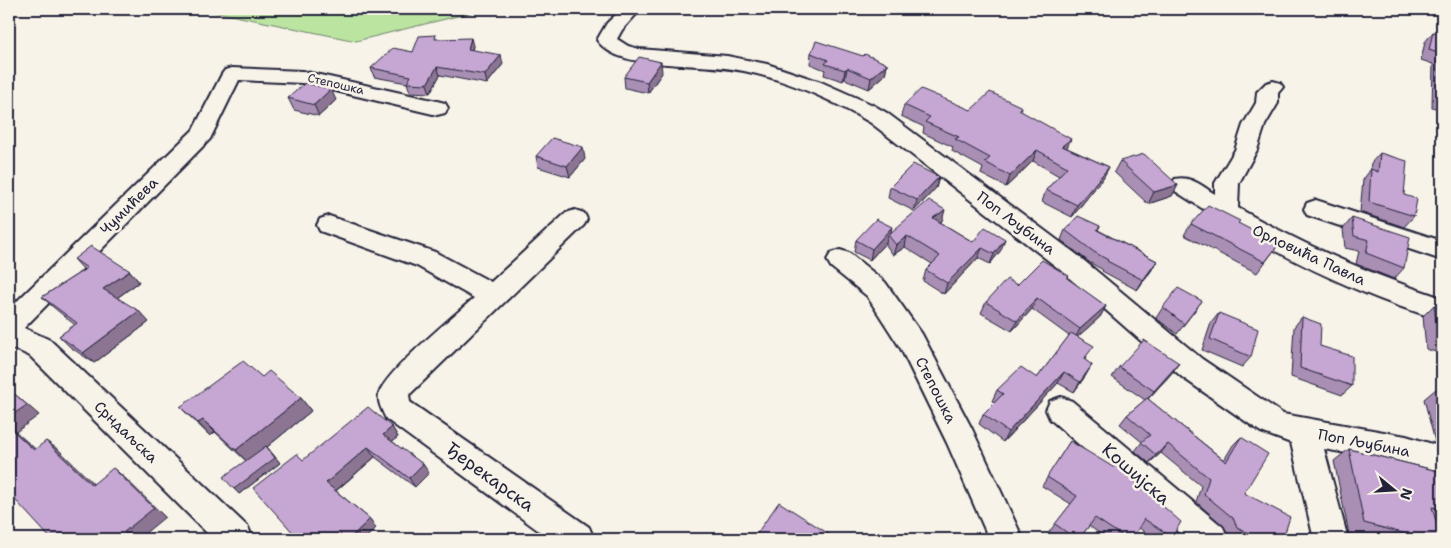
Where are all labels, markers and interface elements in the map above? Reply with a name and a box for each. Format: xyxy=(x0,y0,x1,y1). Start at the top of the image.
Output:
street label: Степошка xyxy=(306,70,366,98)
street label: Чумићева xyxy=(96,172,163,239)
street label: Поп Љубина xyxy=(973,187,1060,259)
street label: Орловића Павла xyxy=(1249,220,1369,290)
street label: Степошка xyxy=(911,353,962,427)
street label: Срндаљска xyxy=(90,397,163,468)
street label: Поп Љубина xyxy=(1316,424,1412,462)
street label: Ђерекарска xyxy=(441,437,539,517)
street label: Кошијска xyxy=(1097,438,1175,510)
north arrow xyxy=(1368,466,1418,516)
text: N xyxy=(1396,486,1417,502)

